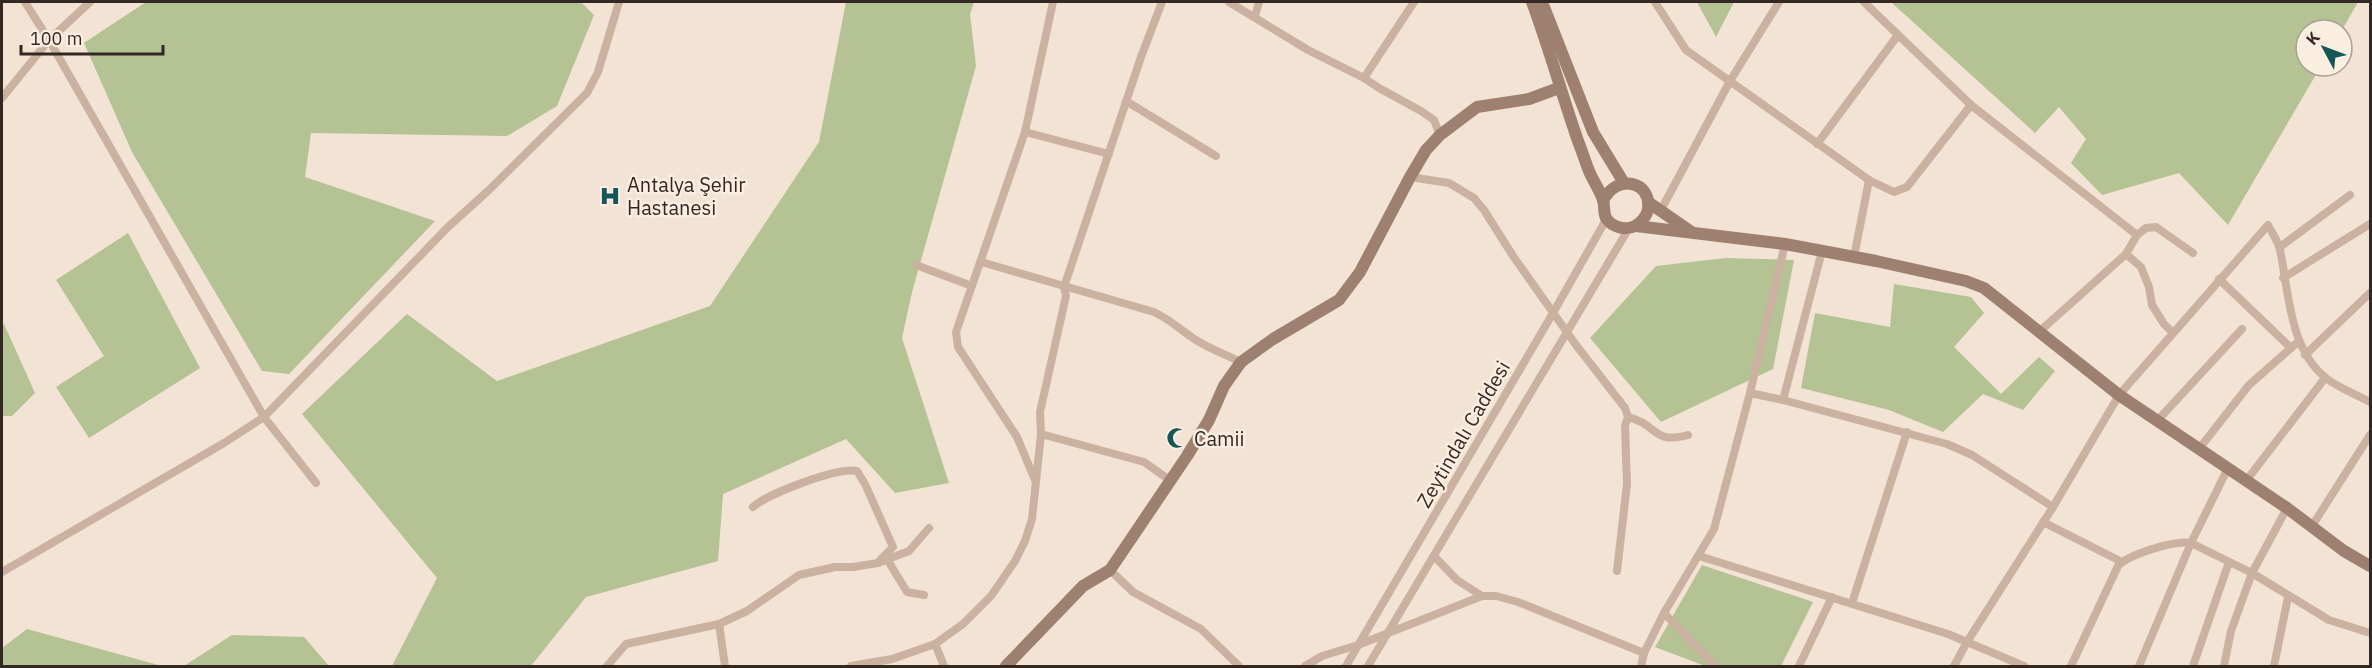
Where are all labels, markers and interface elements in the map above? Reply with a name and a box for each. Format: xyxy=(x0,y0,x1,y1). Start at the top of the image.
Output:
scale bar xyxy=(21,18,164,56)
north arrow xyxy=(2294,18,2354,78)
text: 100 m xyxy=(30,27,82,50)
text: K xyxy=(2301,27,2324,49)
place label: Antalya Şehir Hastanesi xyxy=(627,171,746,221)
hospital icon: Antalya Şehir Hastanesi xyxy=(598,184,622,208)
street label: Zeytindalı Caddesi xyxy=(1410,356,1516,512)
place label: Camii xyxy=(1194,425,1245,452)
mosque icon: Camii xyxy=(1165,426,1189,450)

